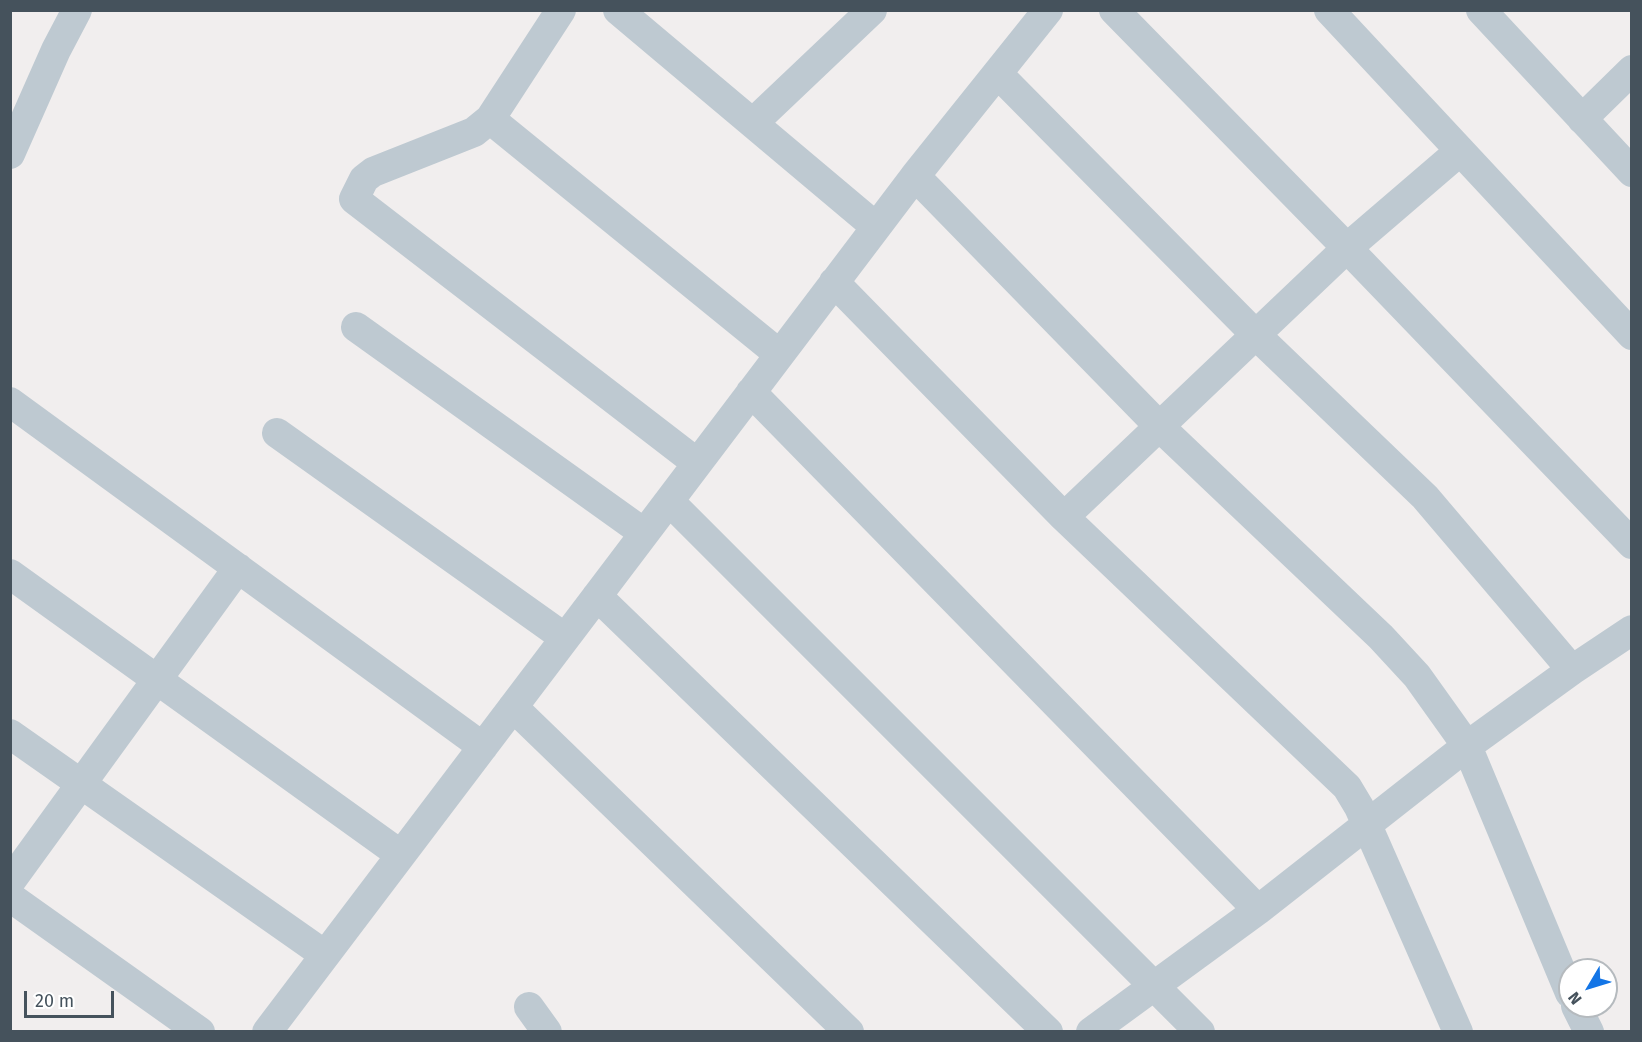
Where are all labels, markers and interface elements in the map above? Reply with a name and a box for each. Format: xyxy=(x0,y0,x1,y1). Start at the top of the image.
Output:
north arrow xyxy=(1558,958,1618,1018)
scale bar xyxy=(27,979,117,1017)
text: N xyxy=(1564,988,1586,1008)
text: 20 m xyxy=(35,990,74,1012)

